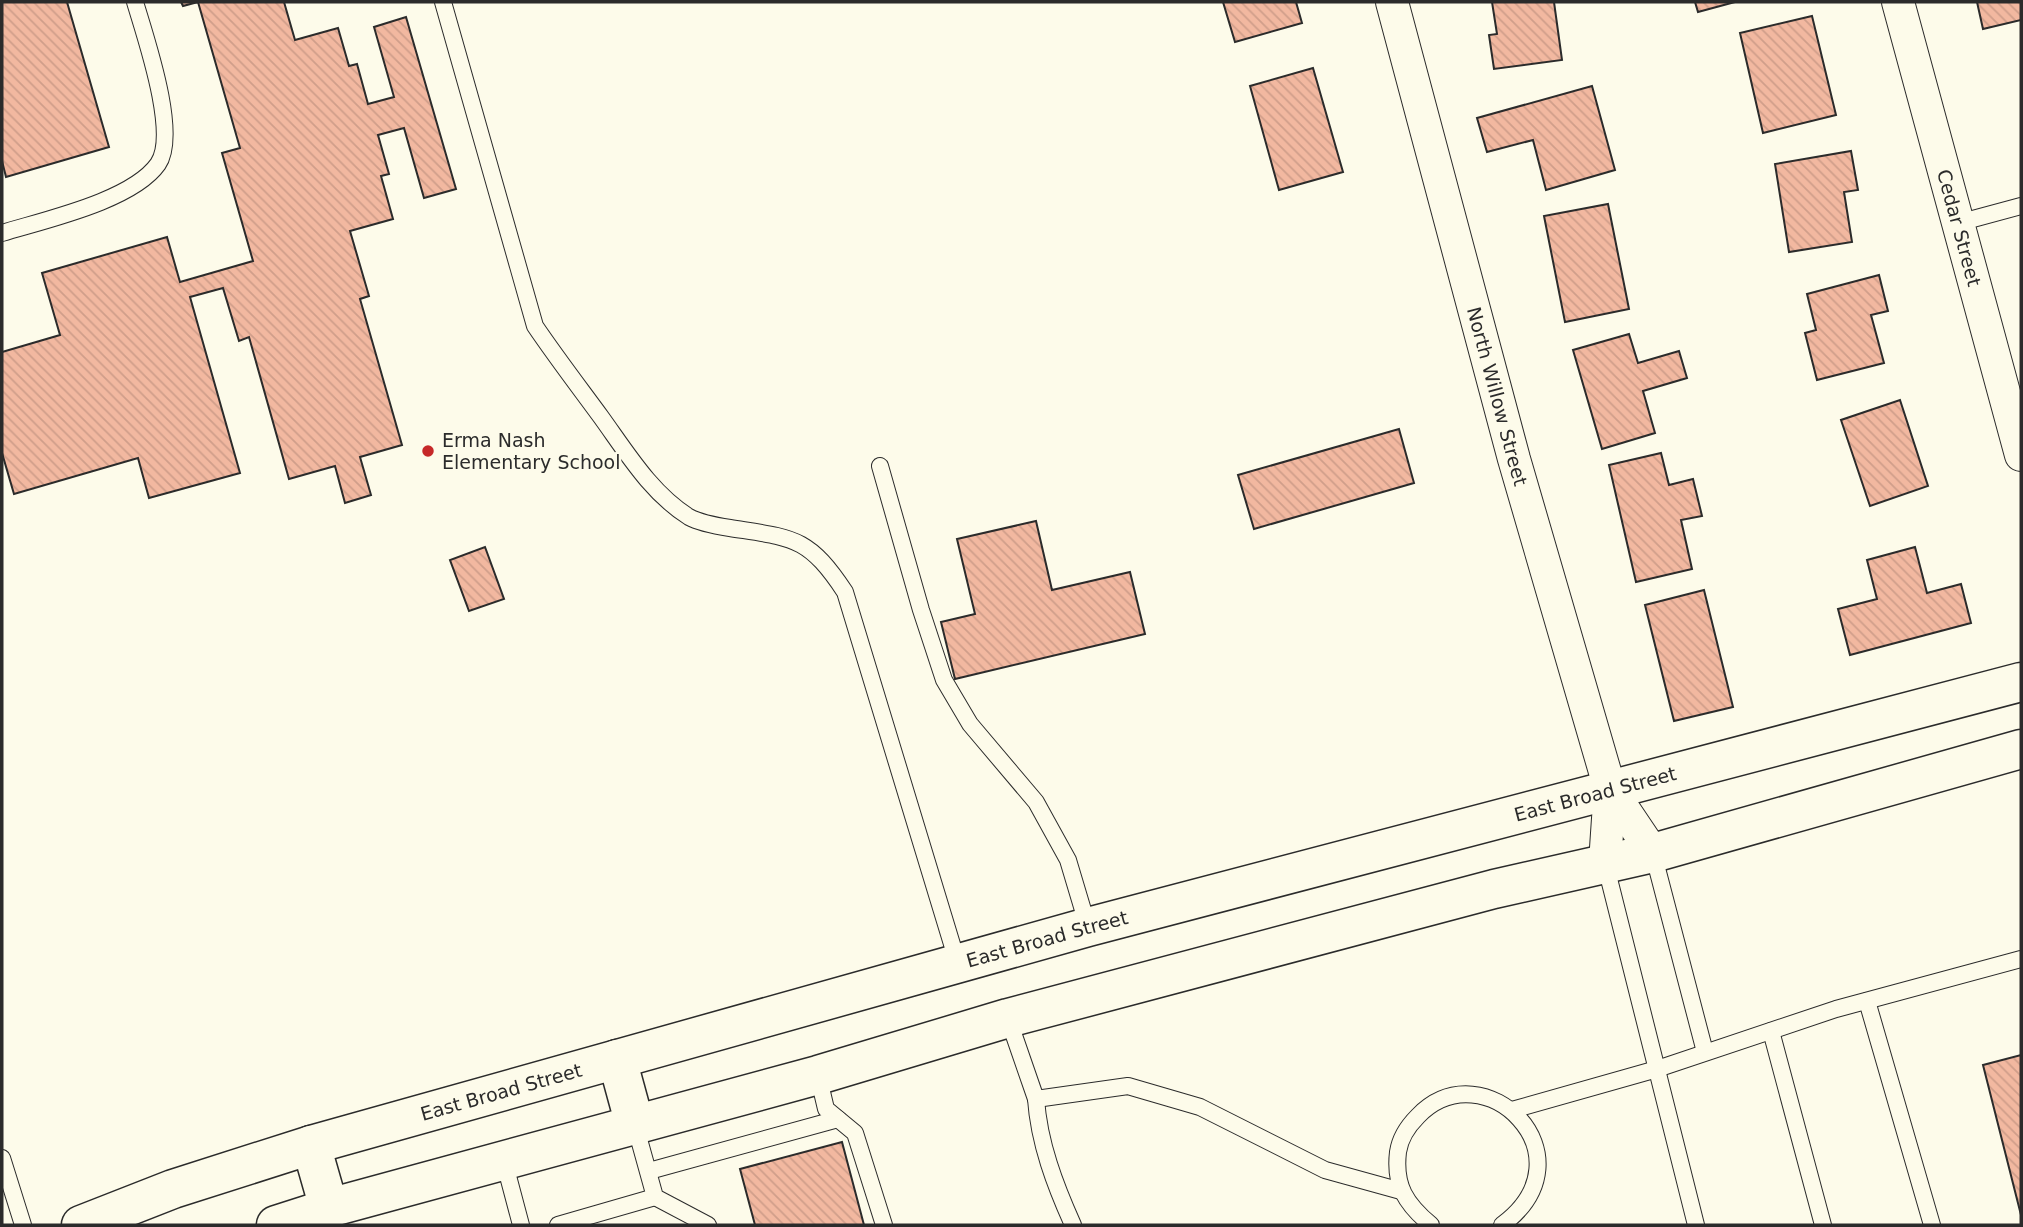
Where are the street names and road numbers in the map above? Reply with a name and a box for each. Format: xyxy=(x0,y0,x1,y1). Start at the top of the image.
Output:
street label: Cedar Street xyxy=(1933,167,1986,289)
street label: North Willow Street xyxy=(1463,304,1532,488)
street label: East Broad Street xyxy=(1512,762,1679,826)
street label: East Broad Street xyxy=(964,906,1130,972)
street label: East Broad Street xyxy=(418,1059,584,1125)

